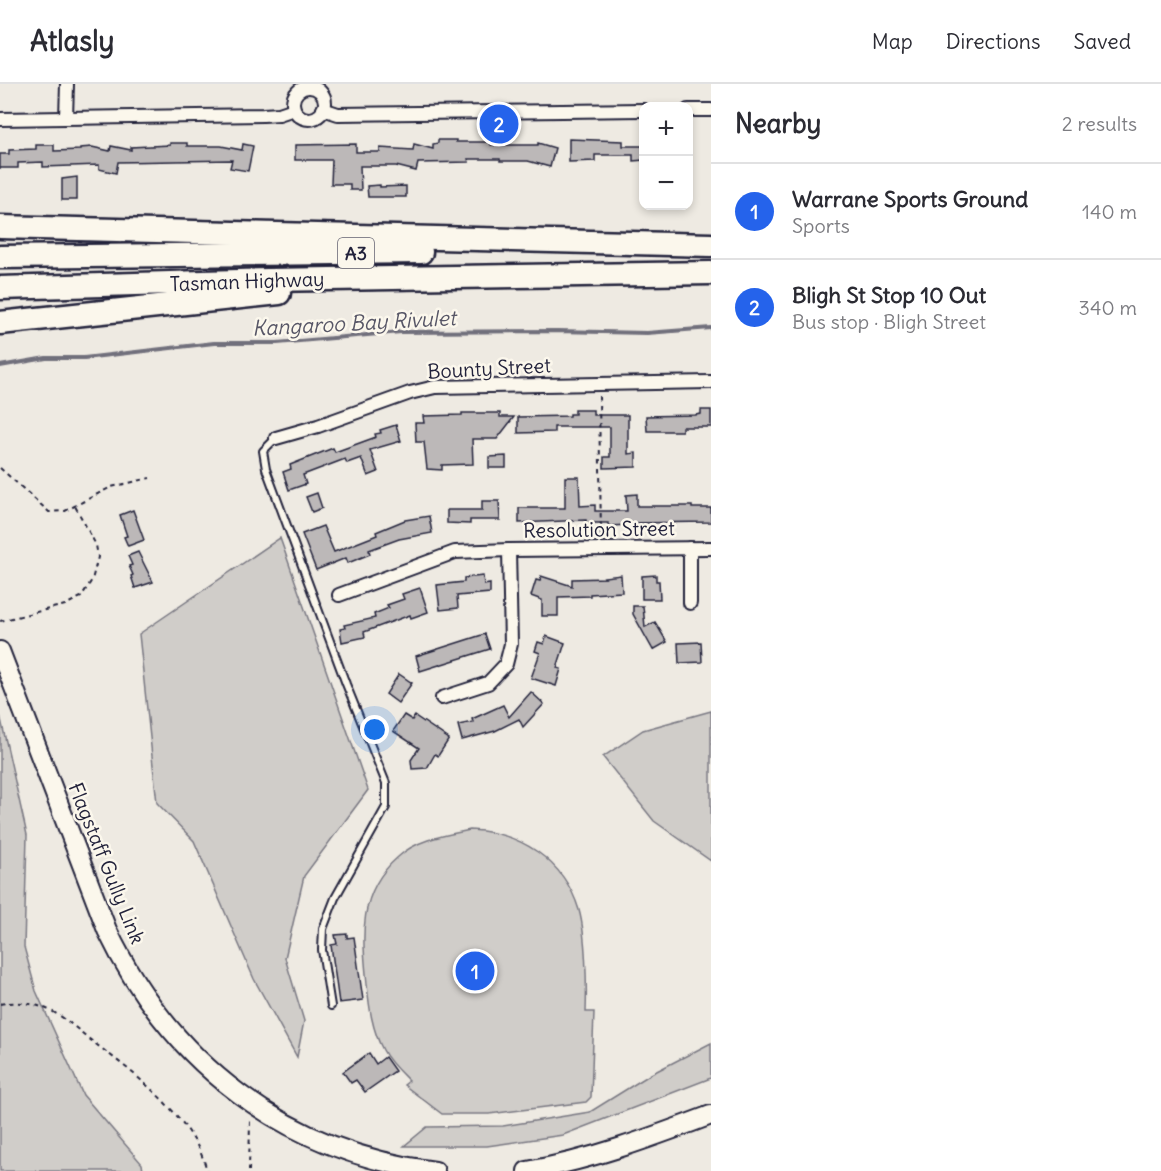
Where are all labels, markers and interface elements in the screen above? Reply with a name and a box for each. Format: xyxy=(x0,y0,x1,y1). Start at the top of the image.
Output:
text: Atlasly xyxy=(30,23,114,59)
text: Map xyxy=(872,28,913,55)
text: Directions xyxy=(946,28,1040,55)
text: Saved xyxy=(1073,28,1131,55)
pin: 2 xyxy=(480,102,518,147)
map controls xyxy=(639,102,693,210)
button: + xyxy=(639,102,693,156)
text: Nearby xyxy=(735,107,821,140)
text: 2 results xyxy=(1062,111,1137,136)
button: − xyxy=(639,156,693,210)
text: Warrane Sports Ground xyxy=(792,185,1028,213)
text: 1 xyxy=(751,199,758,224)
text: 140 m xyxy=(1082,199,1137,224)
text: Sports xyxy=(792,213,850,238)
road number: A3 xyxy=(338,238,374,268)
street label: Tasman Highway xyxy=(169,266,325,296)
text: Bligh St Stop 10 Out xyxy=(792,281,986,309)
text: 2 xyxy=(749,295,760,320)
text: 340 m xyxy=(1079,295,1137,320)
water label: Kangaroo Bay Rivulet xyxy=(252,304,459,342)
text: Bus stop · Bligh Street xyxy=(792,309,986,334)
street label: Bounty Street xyxy=(427,352,552,384)
street label: Resolution Street xyxy=(523,515,675,543)
your location xyxy=(360,715,389,744)
street label: Flagstaff Gully Link xyxy=(63,779,151,947)
pin: 1 xyxy=(456,948,494,994)

